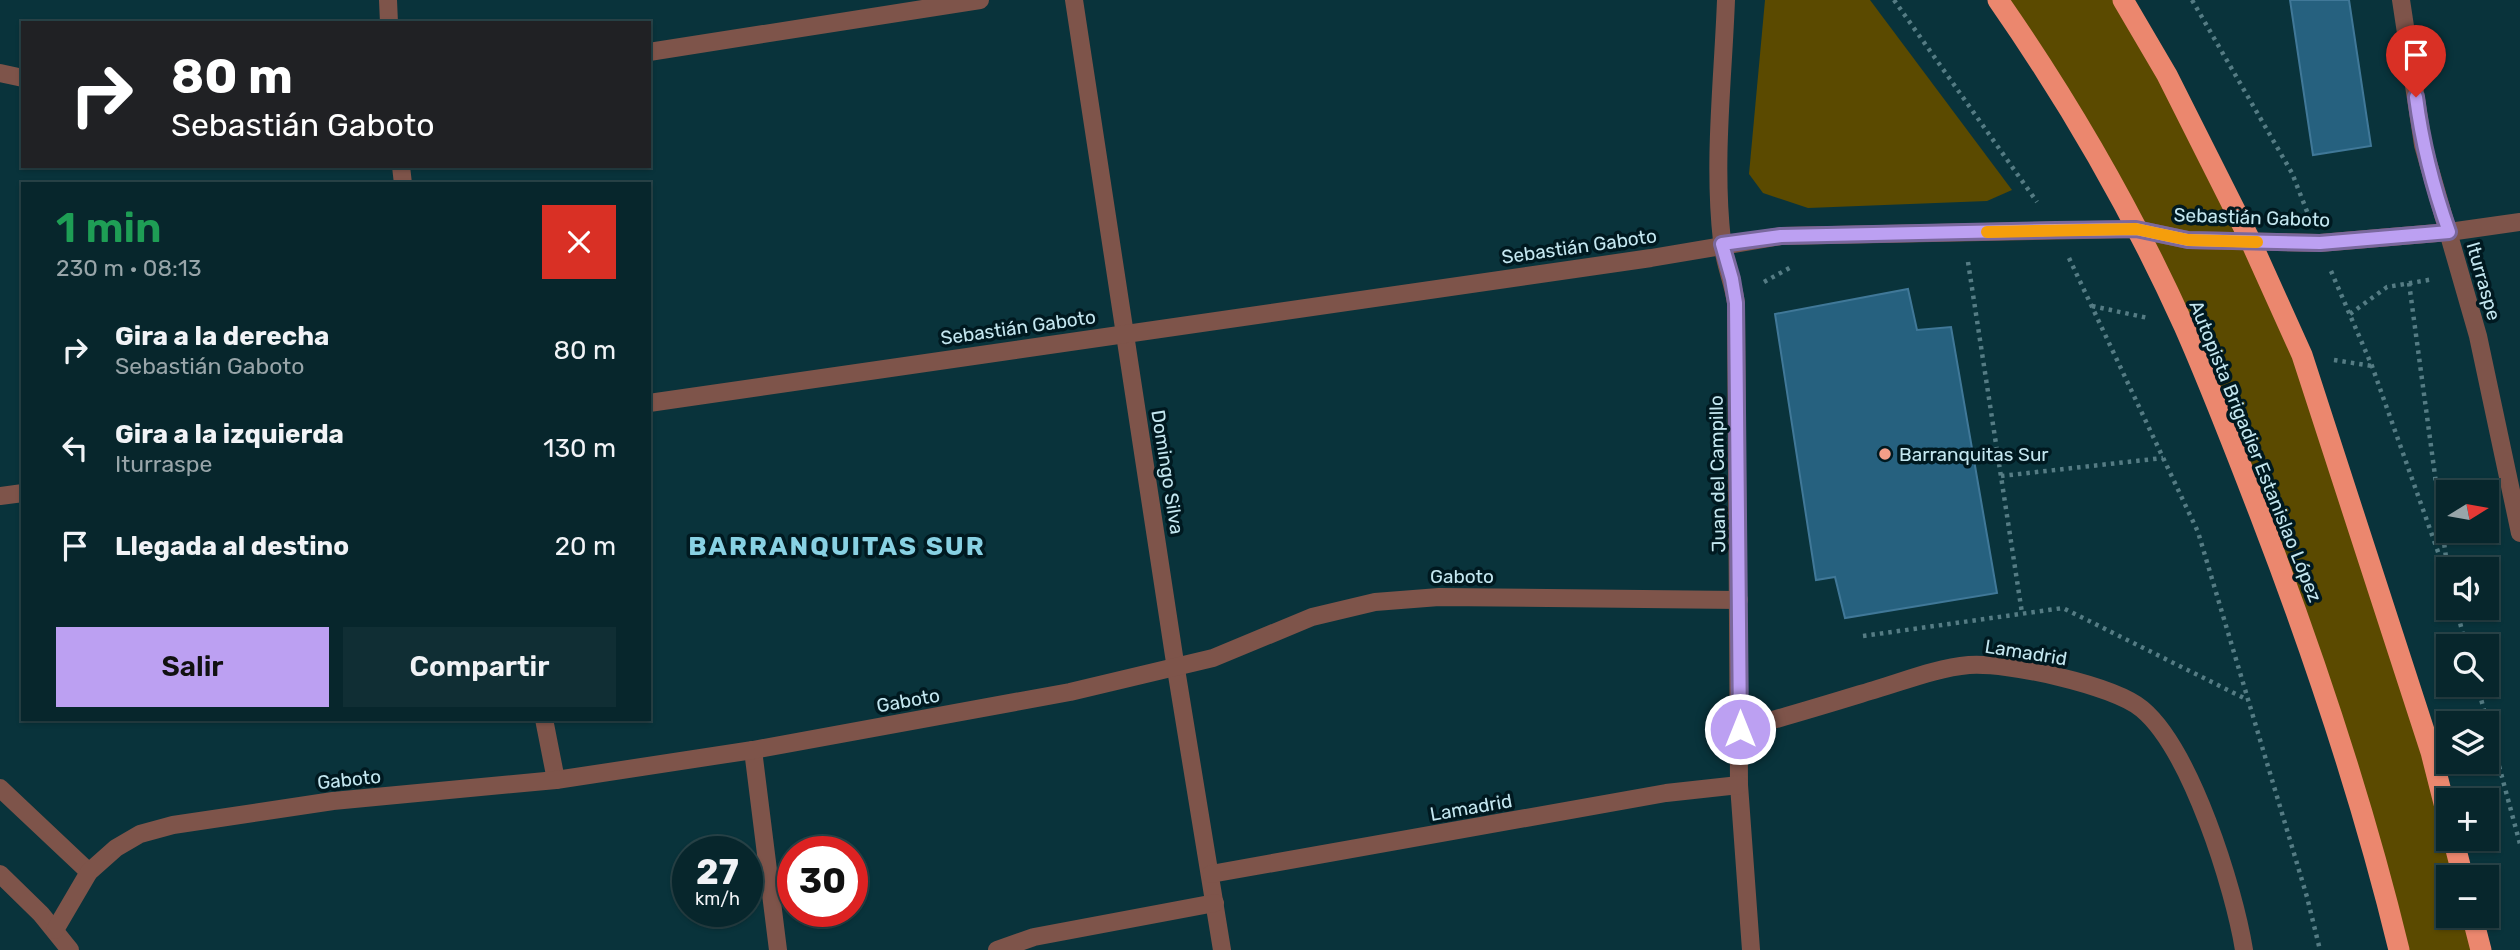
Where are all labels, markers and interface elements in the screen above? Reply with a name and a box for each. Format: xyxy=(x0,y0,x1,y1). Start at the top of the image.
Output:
pin xyxy=(2386,25,2446,97)
icon: arrive xyxy=(2397,36,2435,74)
text: 80 m xyxy=(171,47,293,105)
icon: right xyxy=(56,49,147,140)
text: Sebastián Gaboto xyxy=(171,106,435,144)
text: 1 min xyxy=(56,203,162,253)
street label: Sebastián Gaboto xyxy=(2173,203,2331,232)
button: close xyxy=(542,205,616,279)
street label: Sebastián Gaboto xyxy=(1500,224,1658,269)
street label: Iturraspe xyxy=(2461,239,2506,323)
text: 230 m · 08:13 xyxy=(56,254,202,282)
street label: Autopista Brigadier Estanislao López xyxy=(2184,297,2327,605)
street label: Sebastián Gaboto xyxy=(939,305,1097,350)
text: Gira a la derecha xyxy=(115,321,329,352)
icon: right xyxy=(56,331,94,369)
text: 80 m xyxy=(553,335,616,366)
text: Sebastián Gaboto xyxy=(115,352,304,380)
street label: Juan del Campillo xyxy=(1705,395,1730,553)
street label: Domingo Silva xyxy=(1146,408,1189,536)
text: Gira a la izquierda xyxy=(115,419,344,450)
icon: left xyxy=(56,429,94,467)
text: 130 m xyxy=(543,433,616,464)
place label: Barranquitas Sur xyxy=(1899,443,2049,466)
marker: Barranquitas Sur xyxy=(1877,446,1893,462)
text: Iturraspe xyxy=(115,450,212,478)
north arrow xyxy=(2436,480,2499,542)
map controls xyxy=(2436,480,2499,928)
icon: arrive xyxy=(56,527,94,565)
text: Llegada al destino xyxy=(115,531,349,562)
text: 20 m xyxy=(555,531,616,562)
district label: BARRANQUITAS SUR xyxy=(688,531,986,562)
button: sound xyxy=(2436,557,2499,620)
street label: Gaboto xyxy=(1430,565,1494,588)
button: Salir xyxy=(56,627,329,707)
button: Compartir xyxy=(343,627,616,707)
button: search xyxy=(2436,634,2499,697)
street label: Lamadrid xyxy=(1983,635,2069,670)
street label: Gaboto xyxy=(875,684,942,717)
position arrow xyxy=(1703,692,1777,766)
button: layers xyxy=(2436,711,2499,774)
street label: Gaboto xyxy=(316,765,382,794)
button: + xyxy=(2436,788,2499,851)
street label: Lamadrid xyxy=(1428,789,1514,826)
speed limit sign: 30 xyxy=(777,836,868,927)
text: 27 xyxy=(696,851,739,893)
button: − xyxy=(2436,865,2499,928)
text: km/h xyxy=(695,888,740,910)

